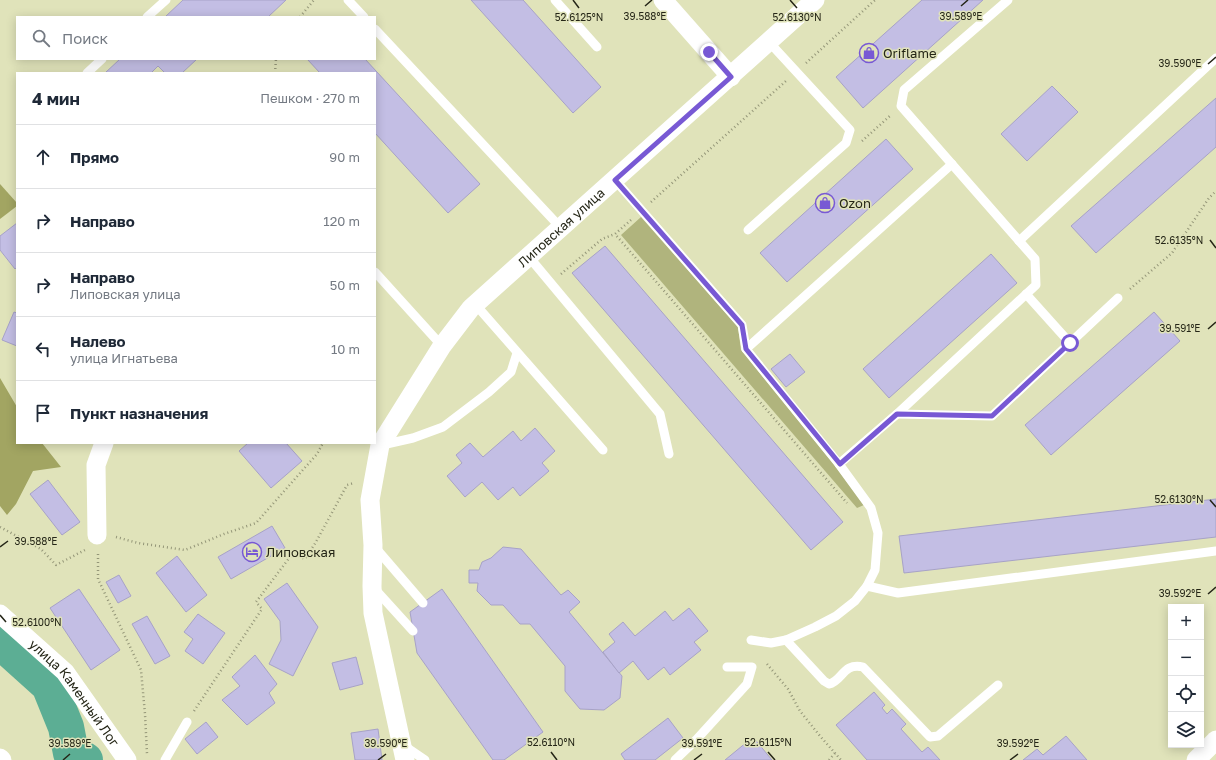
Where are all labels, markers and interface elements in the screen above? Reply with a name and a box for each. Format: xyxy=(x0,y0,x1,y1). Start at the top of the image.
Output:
text: 39.588°E xyxy=(624,10,666,22)
text: 39.589°E xyxy=(940,10,982,22)
text: 52.6125°N xyxy=(555,11,603,23)
text: 52.6130°N xyxy=(772,11,822,23)
search box xyxy=(16,16,376,60)
icon: search xyxy=(30,27,52,49)
text: Поиск xyxy=(62,29,108,47)
shop icon: Oriflame xyxy=(858,42,880,64)
route end xyxy=(700,43,718,61)
place label: Oriflame xyxy=(883,45,936,61)
text: 39.590°E xyxy=(1159,57,1201,69)
text: 4 мин xyxy=(32,88,80,109)
text: Пешком · 270 m xyxy=(260,90,360,106)
icon: ahead xyxy=(32,146,54,168)
text: Прямо xyxy=(70,148,119,166)
text: 90 m xyxy=(329,149,360,165)
street label: Липовская улица xyxy=(514,184,608,270)
shop icon: Ozon xyxy=(814,192,836,214)
place label: Ozon xyxy=(839,195,871,211)
icon: right xyxy=(32,210,54,232)
text: Направо xyxy=(70,212,135,230)
text: 120 m xyxy=(323,213,360,229)
text: 52.6135°N xyxy=(1155,234,1203,246)
text: Направо xyxy=(70,268,135,286)
icon: right xyxy=(32,274,54,296)
text: 50 m xyxy=(330,277,360,293)
text: Липовская улица xyxy=(70,286,181,302)
text: 39.591°E xyxy=(1160,322,1200,334)
text: Налево xyxy=(70,332,126,350)
route start xyxy=(1061,334,1079,352)
icon: left xyxy=(32,338,54,360)
text: 10 m xyxy=(331,341,360,357)
text: улица Игнатьева xyxy=(70,350,178,366)
icon: arrive xyxy=(32,402,54,424)
text: Пункт назначения xyxy=(70,404,208,422)
text: 52.6130°N xyxy=(1154,493,1204,505)
text: 39.588°E xyxy=(15,535,57,547)
hotel icon: Липовская xyxy=(241,541,263,563)
place label: Липовская xyxy=(266,544,335,560)
text: 39.592°E xyxy=(1159,587,1201,599)
map controls xyxy=(1168,604,1204,748)
button: + xyxy=(1168,604,1204,640)
text: 52.6100°N xyxy=(12,616,62,628)
street label: улица Каменный Лог xyxy=(26,636,123,749)
button: − xyxy=(1168,640,1204,676)
button: locate xyxy=(1168,676,1204,712)
button: layers xyxy=(1168,712,1204,748)
text: 52.6110°N xyxy=(527,736,575,748)
text: 52.6115°N xyxy=(744,736,792,748)
text: 39.589°E xyxy=(49,737,91,749)
text: 39.590°E xyxy=(365,737,407,749)
text: 39.591°E xyxy=(682,737,722,749)
text: 39.592°E xyxy=(997,737,1039,749)

